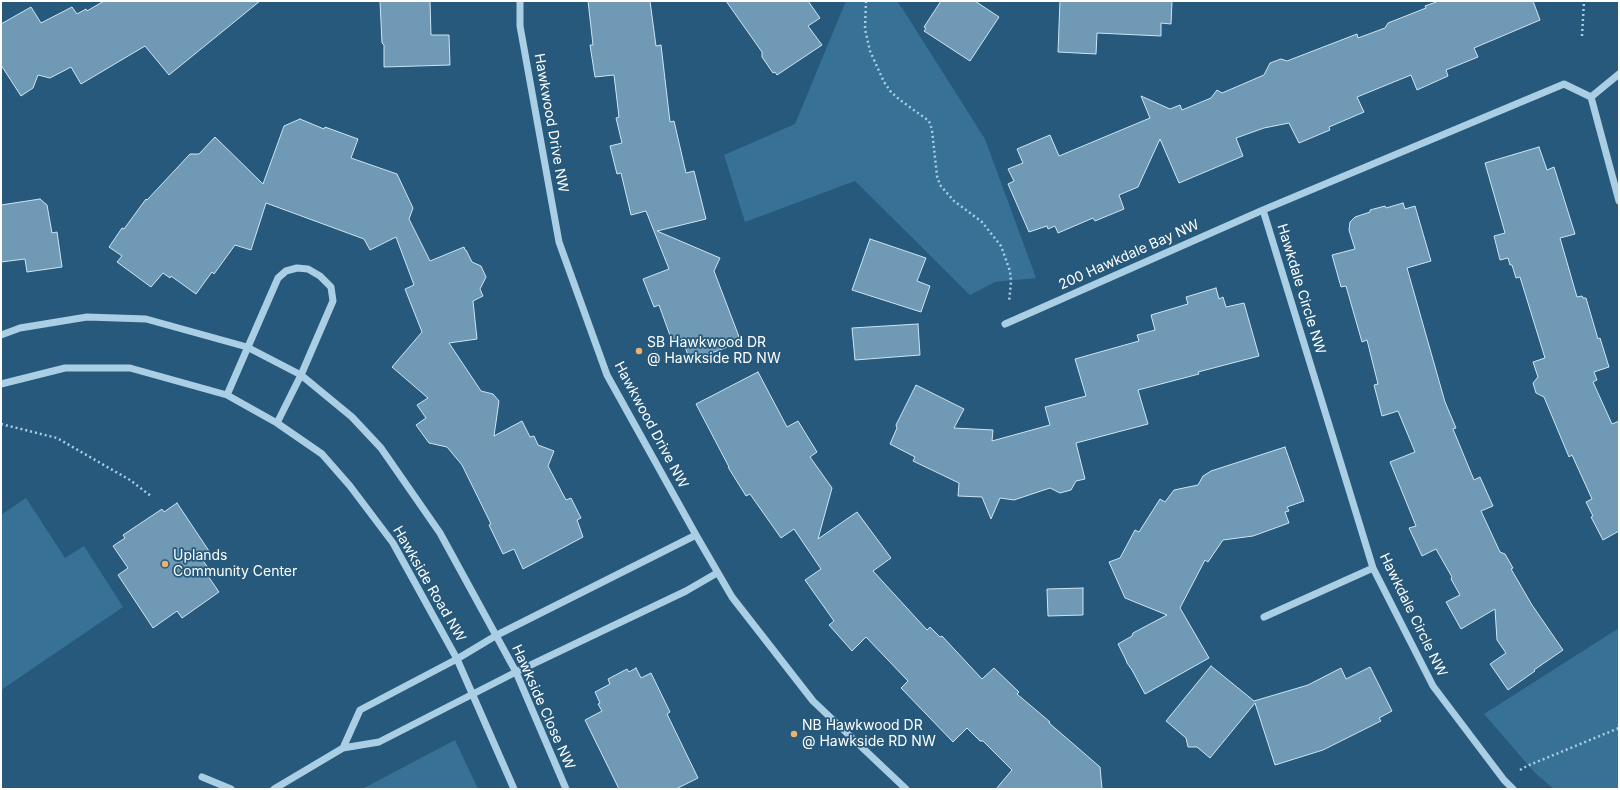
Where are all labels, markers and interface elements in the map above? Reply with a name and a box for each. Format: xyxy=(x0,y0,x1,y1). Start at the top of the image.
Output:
street label: Hawkwood Drive NW xyxy=(530,52,572,194)
street label: 200 Hawkdale Bay NW xyxy=(1056,216,1202,294)
street label: Hawkdale Circle NW xyxy=(1273,222,1329,356)
place label: SB Hawkwood DR @ Hawkside RD NW xyxy=(647,335,781,368)
marker: SB Hawkwood DR @ Hawkside RD NW xyxy=(634,346,644,356)
street label: Hawkwood Drive NW xyxy=(611,359,691,491)
street label: Hawkside Road NW xyxy=(389,523,469,645)
place label: Uplands Community Center xyxy=(173,548,297,580)
street label: Hawkdale Circle NW xyxy=(1376,550,1450,680)
marker: Uplands Community Center xyxy=(160,559,170,569)
street label: Hawkside Close NW xyxy=(508,642,578,772)
place label: NB Hawkwood DR @ Hawkside RD NW xyxy=(802,718,936,750)
marker: NB Hawkwood DR @ Hawkside RD NW xyxy=(789,729,799,739)

